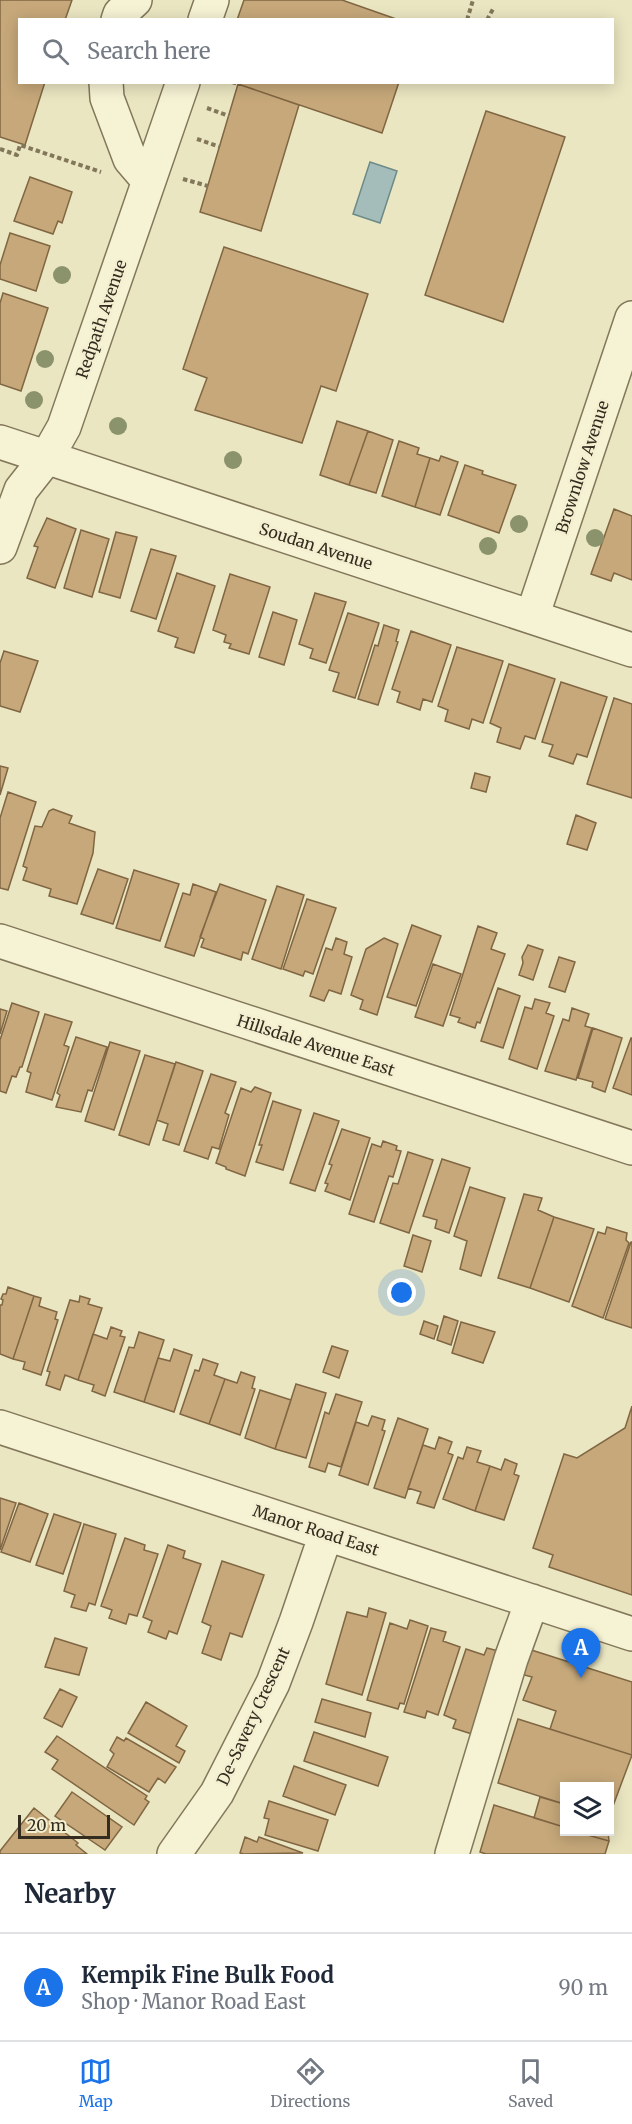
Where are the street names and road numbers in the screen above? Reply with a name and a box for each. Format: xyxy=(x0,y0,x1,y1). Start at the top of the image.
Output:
street label: Redpath Avenue xyxy=(71,257,131,381)
street label: Brownlow Avenue xyxy=(551,398,613,536)
street label: Soudan Avenue xyxy=(257,518,375,574)
street label: Hillsdale Avenue East xyxy=(235,1010,398,1080)
street label: Manor Road East xyxy=(250,1500,382,1560)
street label: De-Savery Crescent xyxy=(212,1643,294,1788)

